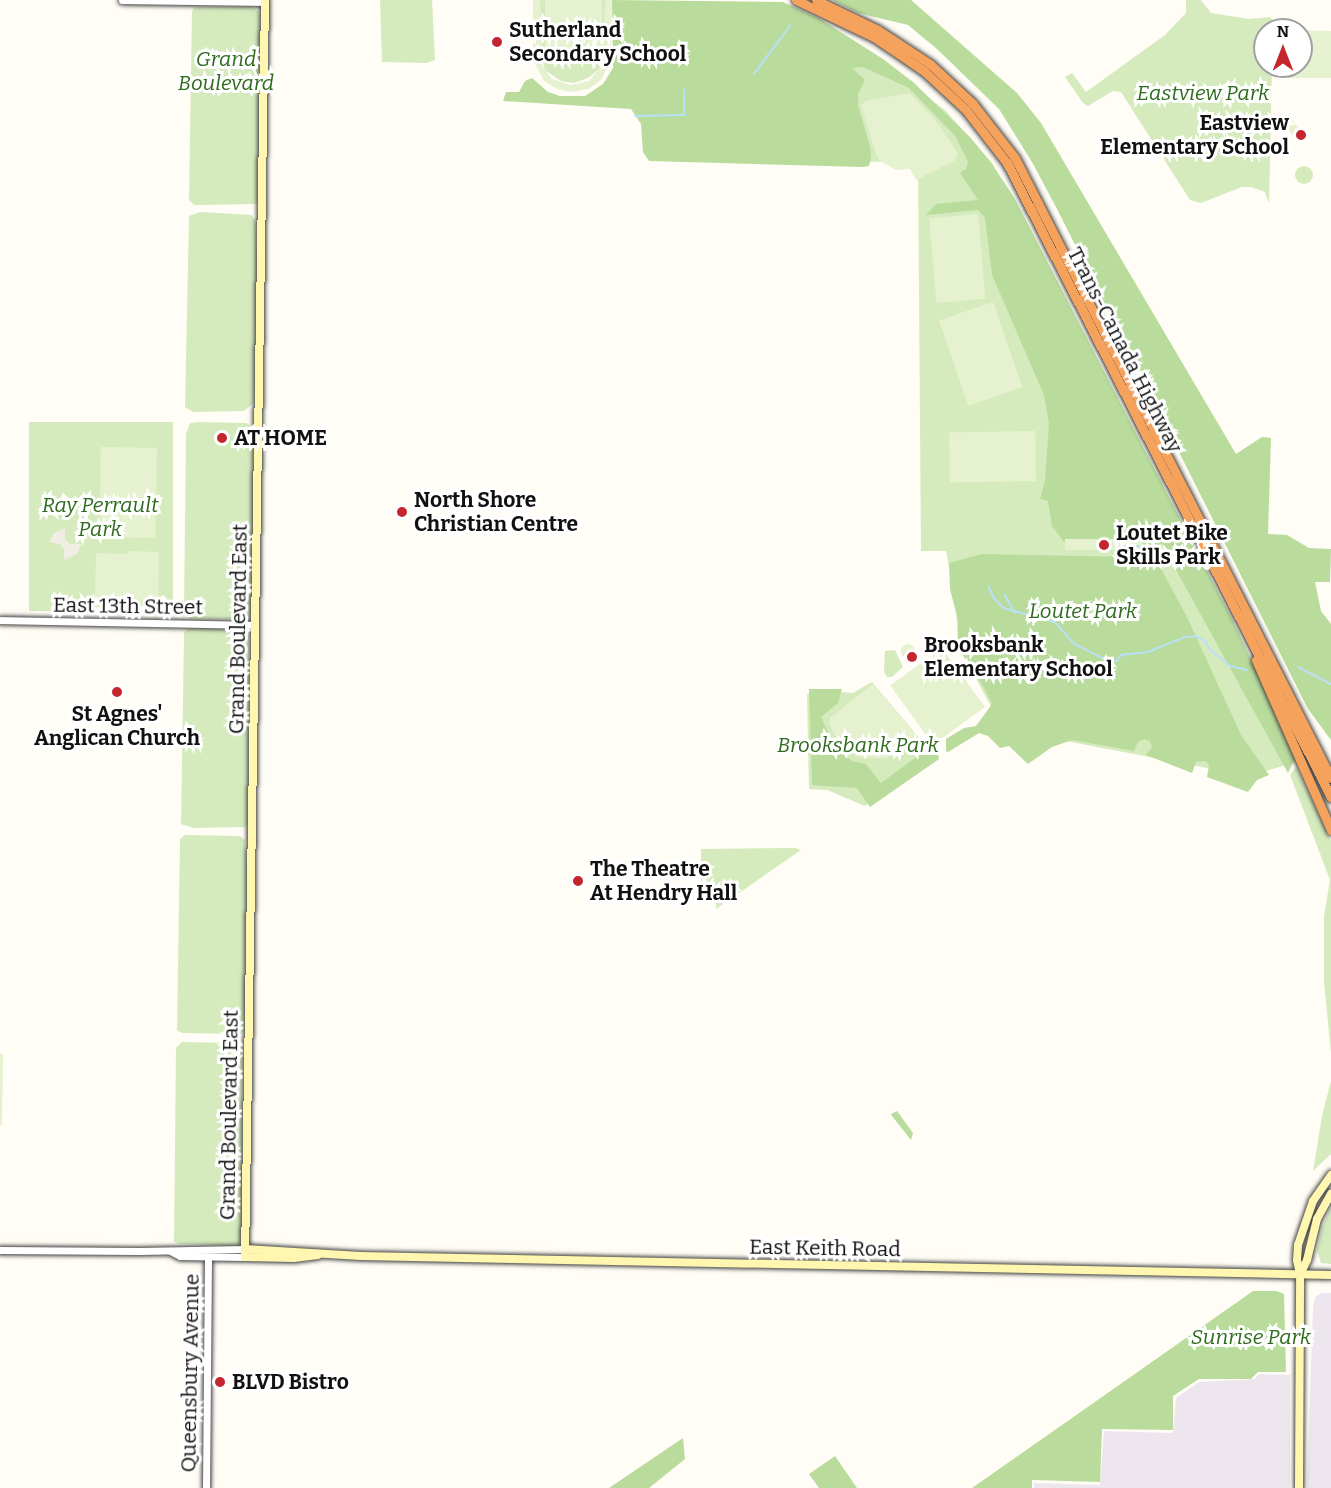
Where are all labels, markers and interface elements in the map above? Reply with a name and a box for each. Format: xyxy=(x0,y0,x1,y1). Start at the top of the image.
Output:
place label: Sutherland Secondary School xyxy=(509,17,686,67)
north arrow xyxy=(1253,18,1313,78)
text: N xyxy=(1277,22,1289,41)
marker: Sutherland Secondary School xyxy=(490,35,504,49)
park label: Grand Boulevard xyxy=(178,46,274,96)
park label: Eastview Park xyxy=(1137,80,1269,106)
place label: Eastview Elementary School xyxy=(1100,110,1289,160)
marker: Eastview Elementary School xyxy=(1294,128,1308,142)
street label: Trans-Canada Highway xyxy=(1062,243,1188,457)
place label: AT HOME xyxy=(234,425,327,451)
marker: AT HOME xyxy=(215,431,229,445)
place label: North Shore Christian Centre xyxy=(414,487,578,537)
park label: Ray Perrault Park xyxy=(42,492,158,542)
marker: North Shore Christian Centre xyxy=(395,505,409,519)
place label: Loutet Bike Skills Park xyxy=(1116,520,1228,570)
street label: Grand Boulevard East xyxy=(224,524,252,734)
marker: Loutet Bike Skills Park xyxy=(1097,538,1111,552)
street label: East 13th Street xyxy=(53,592,203,620)
park label: Loutet Park xyxy=(1029,598,1137,624)
place label: Brooksbank Elementary School xyxy=(924,632,1113,682)
marker: Brooksbank Elementary School xyxy=(905,650,919,664)
marker: St Agnes' Anglican Church xyxy=(110,685,124,699)
place label: St Agnes' Anglican Church xyxy=(34,701,200,751)
park label: Brooksbank Park xyxy=(777,732,939,758)
place label: The Theatre At Hendry Hall xyxy=(590,856,737,906)
marker: The Theatre At Hendry Hall xyxy=(571,874,585,888)
street label: Grand Boulevard East xyxy=(215,1010,243,1220)
street label: East Keith Road xyxy=(749,1234,901,1262)
street label: Queensbury Avenue xyxy=(176,1273,204,1473)
park label: Sunrise Park xyxy=(1191,1324,1311,1350)
place label: BLVD Bistro xyxy=(232,1369,349,1395)
marker: BLVD Bistro xyxy=(213,1375,227,1389)

